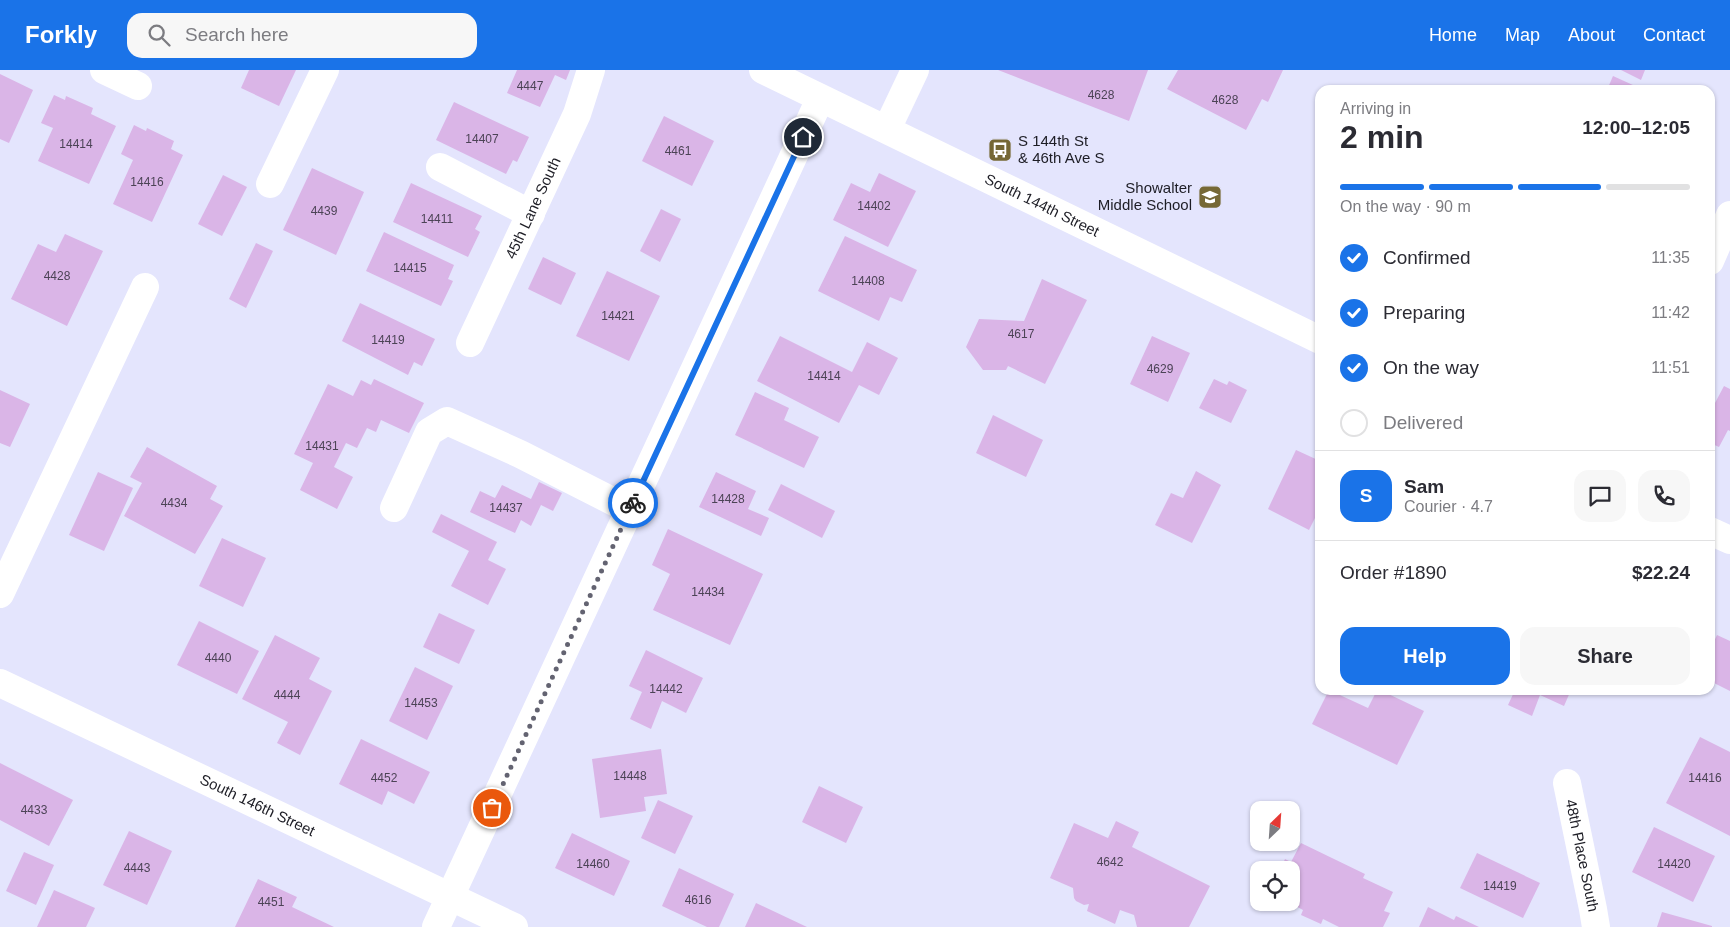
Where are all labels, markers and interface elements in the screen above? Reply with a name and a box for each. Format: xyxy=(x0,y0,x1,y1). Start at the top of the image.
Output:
search box xyxy=(127,13,477,58)
text: Forkly xyxy=(25,21,97,48)
icon: search xyxy=(145,21,173,49)
text: Search here xyxy=(185,24,289,45)
text: Home xyxy=(1429,25,1477,45)
text: Map xyxy=(1505,25,1540,45)
text: About xyxy=(1568,25,1615,45)
text: Contact xyxy=(1643,25,1705,45)
house number: 4447 xyxy=(517,79,544,93)
house number: 4628 xyxy=(1088,88,1115,102)
house number: 4628 xyxy=(1212,93,1239,107)
text: Arriving in xyxy=(1340,100,1411,117)
pin xyxy=(782,116,824,158)
text: 12:00–12:05 xyxy=(1582,117,1690,138)
text: 2 min xyxy=(1340,119,1424,155)
icon: home xyxy=(789,123,817,151)
house number: 14407 xyxy=(465,132,499,146)
place label: S 144th St & 46th Ave S xyxy=(1018,132,1104,166)
house number: 14414 xyxy=(59,137,93,151)
bus stop icon: S 144th St & 46th Ave S xyxy=(987,137,1013,163)
house number: 4461 xyxy=(665,144,692,158)
street label: 45th Lane South xyxy=(502,154,564,261)
street label: South 144th Street xyxy=(982,170,1103,240)
house number: 14416 xyxy=(130,175,164,189)
place label: Showalter Middle School xyxy=(1098,179,1192,213)
school or university icon: Showalter Middle School xyxy=(1197,184,1223,210)
text: On the way · 90 m xyxy=(1340,198,1471,215)
house number: 14402 xyxy=(857,199,891,213)
house number: 4439 xyxy=(311,204,338,218)
house number: 14411 xyxy=(421,212,454,226)
icon: check xyxy=(1340,244,1368,272)
text: Confirmed xyxy=(1383,247,1471,268)
text: 11:35 xyxy=(1651,249,1690,266)
house number: 14415 xyxy=(393,261,427,275)
house number: 4428 xyxy=(44,269,71,283)
house number: 14408 xyxy=(851,274,885,288)
icon: check xyxy=(1340,299,1368,327)
text: Preparing xyxy=(1383,302,1465,323)
text: 11:42 xyxy=(1651,304,1690,321)
house number: 14421 xyxy=(601,309,635,323)
house number: 4617 xyxy=(1008,327,1035,341)
house number: 14419 xyxy=(371,333,405,347)
icon: check xyxy=(1340,354,1368,382)
text: On the way xyxy=(1383,357,1479,378)
text: 11:51 xyxy=(1651,359,1690,376)
house number: 4629 xyxy=(1147,362,1174,376)
house number: 14414 xyxy=(807,369,841,383)
text: Delivered xyxy=(1383,412,1463,433)
house number: 14431 xyxy=(305,439,339,453)
button: chat xyxy=(1574,470,1626,522)
button: phone xyxy=(1638,470,1690,522)
text: Sam xyxy=(1404,476,1444,497)
courier xyxy=(608,478,658,528)
text: S xyxy=(1360,485,1372,506)
icon: bike xyxy=(619,489,647,517)
house number: 14428 xyxy=(711,492,745,506)
house number: 4434 xyxy=(161,496,188,510)
text: Courier · 4.7 xyxy=(1404,498,1493,515)
house number: 14437 xyxy=(489,501,523,515)
text: Order #1890 xyxy=(1340,562,1447,583)
text: $22.24 xyxy=(1632,562,1690,583)
house number: 14434 xyxy=(691,585,725,599)
button: Help xyxy=(1340,627,1510,685)
button: Share xyxy=(1520,627,1690,685)
house number: 4440 xyxy=(205,651,232,665)
house number: 14442 xyxy=(649,682,683,696)
house number: 4444 xyxy=(274,688,301,702)
house number: 14453 xyxy=(404,696,438,710)
house number: 14448 xyxy=(613,769,647,783)
street label: South 146th Street xyxy=(198,770,319,840)
house number: 4452 xyxy=(371,771,398,785)
house number: 14416 xyxy=(1688,771,1722,785)
pin xyxy=(471,787,513,829)
icon: bag xyxy=(478,794,506,822)
street label: 48th Place South xyxy=(1563,798,1602,913)
north arrow xyxy=(1250,801,1300,851)
map controls xyxy=(1250,801,1300,911)
house number: 4433 xyxy=(21,803,48,817)
house number: 4642 xyxy=(1097,855,1124,869)
house number: 14460 xyxy=(576,857,610,871)
house number: 14420 xyxy=(1657,857,1691,871)
house number: 4443 xyxy=(124,861,151,875)
button: locate xyxy=(1250,861,1300,911)
house number: 14419 xyxy=(1483,879,1517,893)
house number: 4616 xyxy=(685,893,712,907)
house number: 4451 xyxy=(258,895,285,909)

